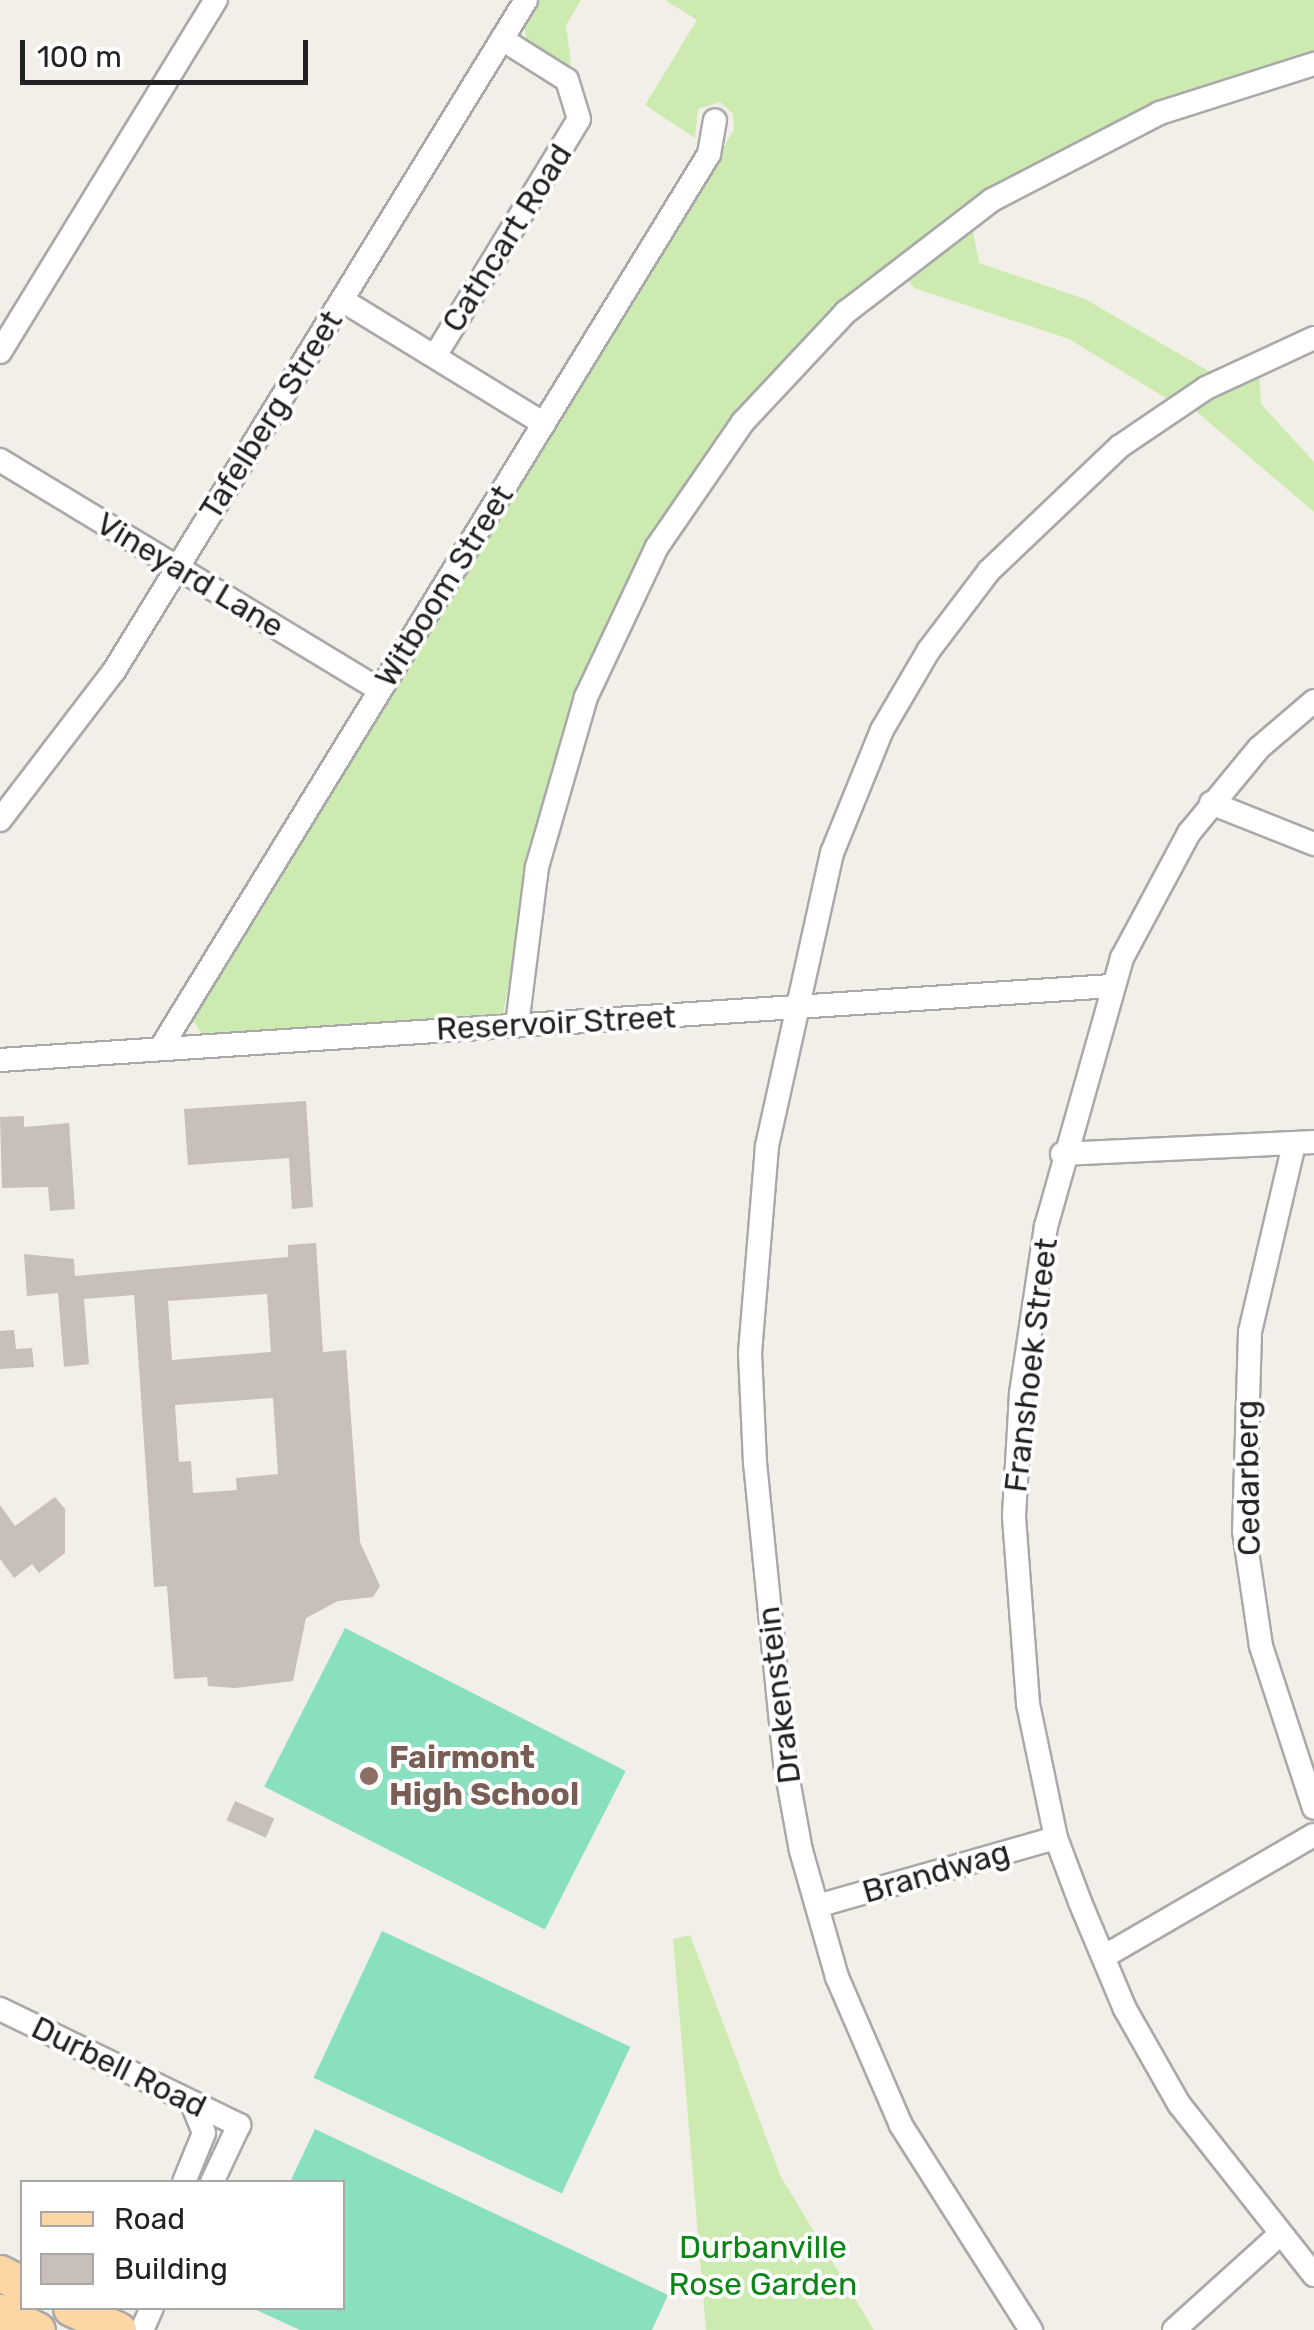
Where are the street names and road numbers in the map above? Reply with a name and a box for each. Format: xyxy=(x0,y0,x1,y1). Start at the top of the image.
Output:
street label: Cathcart Road xyxy=(434,137,580,339)
street label: Tafelberg Street xyxy=(191,303,351,527)
street label: Witboom Street xyxy=(367,478,521,694)
street label: Vineyard Lane xyxy=(89,504,291,646)
street label: Reservoir Street xyxy=(435,998,677,1048)
street label: Franshoek Street xyxy=(996,1236,1066,1494)
street label: Cedarberg xyxy=(1227,1400,1269,1556)
street label: Drakenstein xyxy=(749,1604,809,1786)
street label: Brandwag xyxy=(858,1833,1014,1911)
street label: Durbell Road xyxy=(25,2008,213,2126)

